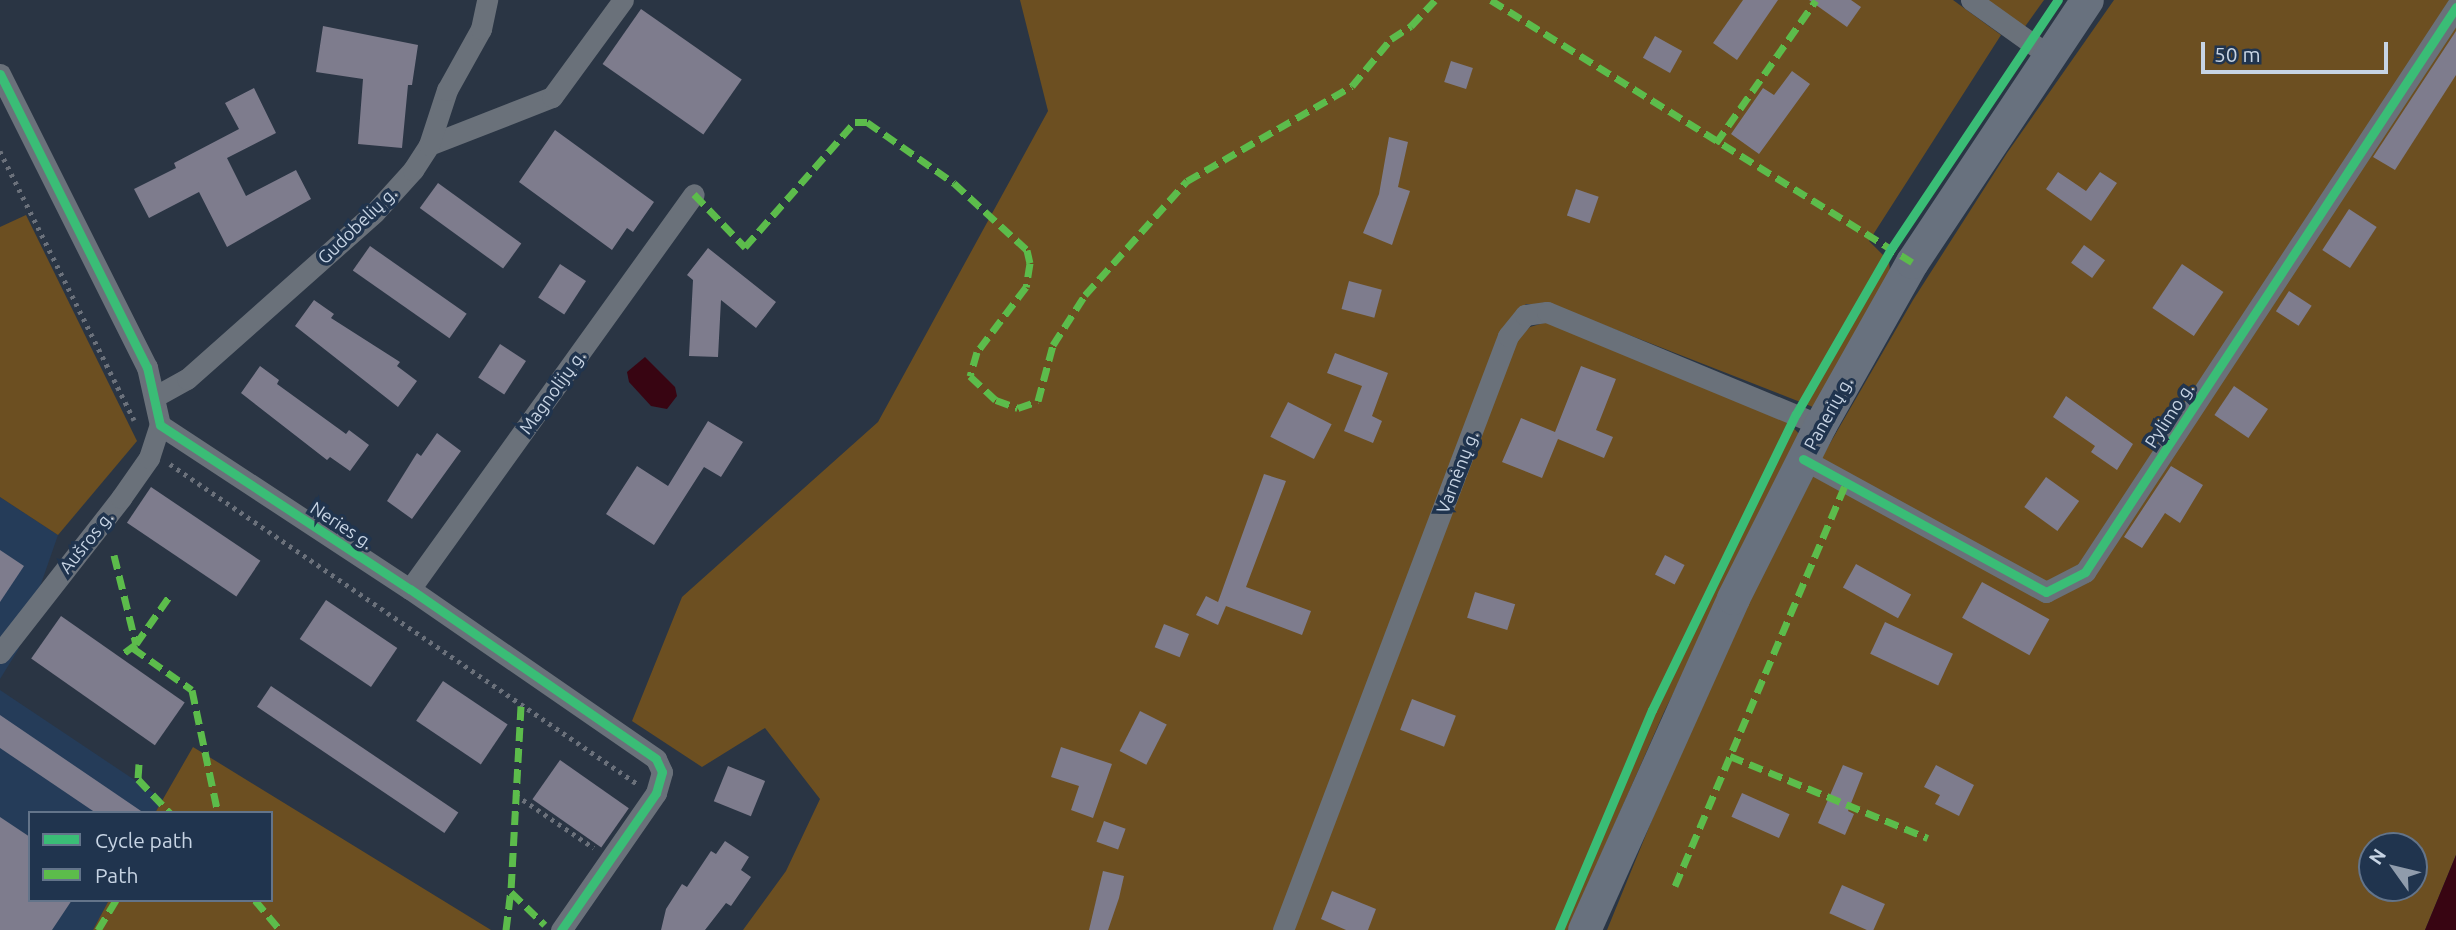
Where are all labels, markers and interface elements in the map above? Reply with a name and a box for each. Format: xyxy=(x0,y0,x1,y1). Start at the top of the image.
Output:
scale bar xyxy=(2204,28,2391,72)
text: 50 m xyxy=(2214,42,2261,66)
street label: Gudobelių g. xyxy=(313,182,401,268)
street label: Magnolijų g. xyxy=(514,346,590,438)
street label: Panerių g. xyxy=(1799,373,1857,453)
street label: Pylimo g. xyxy=(2140,378,2198,452)
street label: Varnėnų g. xyxy=(1431,428,1483,516)
street label: Neries g. xyxy=(306,497,378,553)
street label: Aušros g. xyxy=(54,507,118,577)
legend xyxy=(28,811,273,902)
text: Cycle path xyxy=(95,828,193,852)
north arrow xyxy=(2358,832,2428,902)
text: N xyxy=(2364,844,2390,868)
text: Path xyxy=(95,863,138,887)

